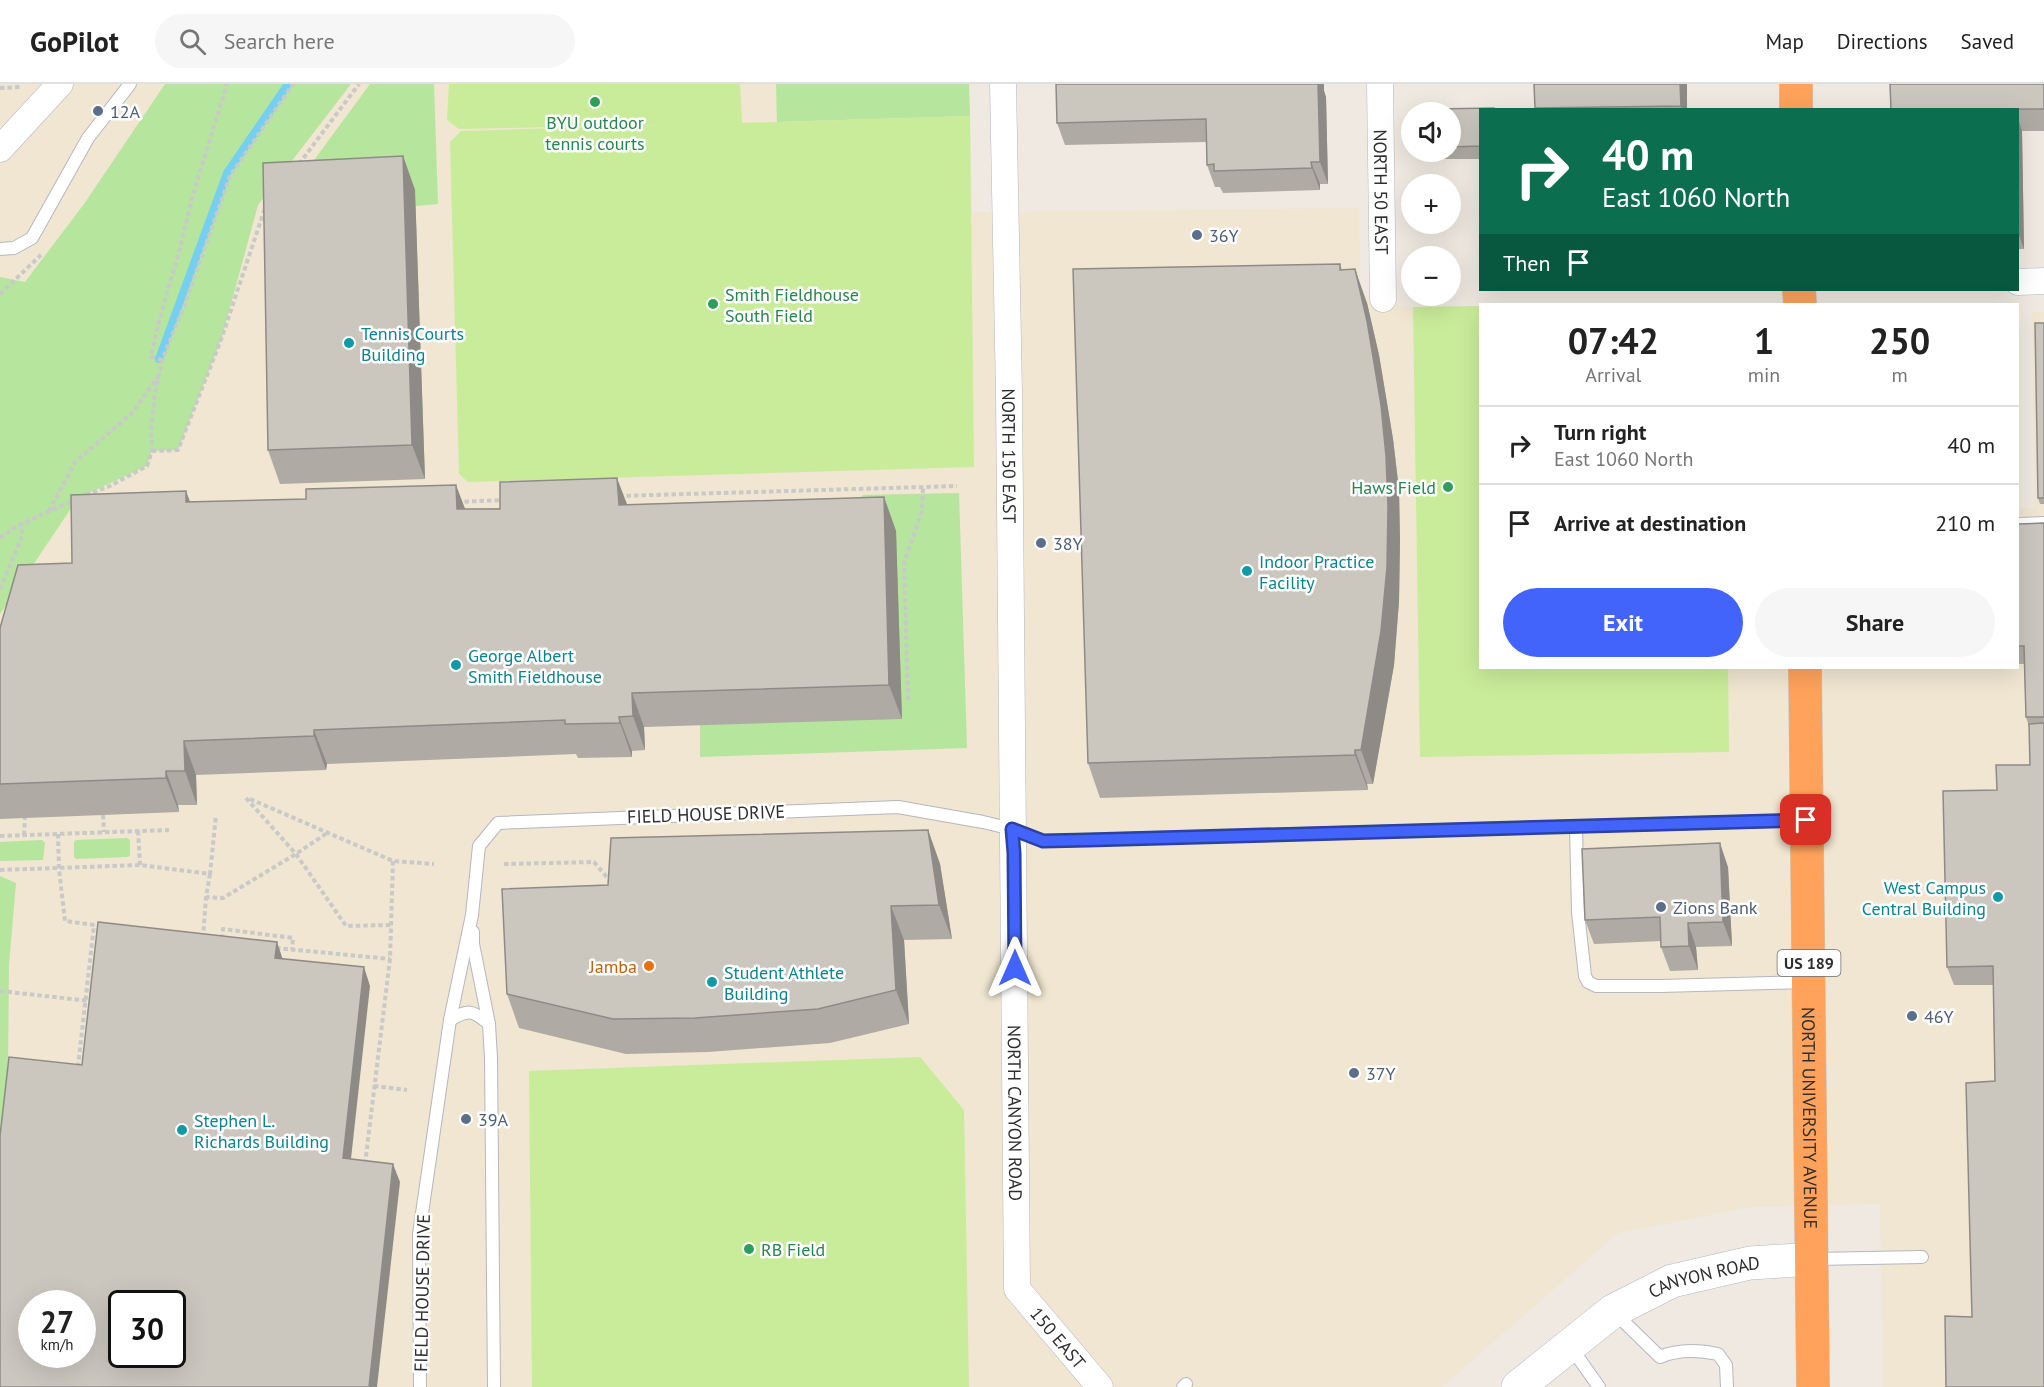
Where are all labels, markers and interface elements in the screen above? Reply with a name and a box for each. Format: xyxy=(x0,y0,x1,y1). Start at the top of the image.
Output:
search box xyxy=(155,14,575,68)
text: GoPilot xyxy=(30,23,119,60)
icon: search xyxy=(176,25,209,58)
text: Search here xyxy=(224,27,335,55)
text: Map xyxy=(1765,28,1804,55)
text: Directions xyxy=(1837,28,1928,55)
text: Saved xyxy=(1961,28,2014,55)
marker: BYU outdoor tennis courts xyxy=(588,95,602,109)
place label: 12A xyxy=(110,100,141,123)
map controls xyxy=(1401,102,1461,306)
button: sound xyxy=(1401,102,1461,162)
marker: 12A xyxy=(91,104,105,118)
place label: BYU outdoor tennis courts xyxy=(545,111,645,155)
text: 40 m xyxy=(1602,127,1694,182)
street label: NORTH 50 EAST xyxy=(1369,129,1394,255)
icon: right xyxy=(1503,132,1581,210)
button: + xyxy=(1401,174,1461,234)
text: East 1060 North xyxy=(1602,180,1790,214)
place label: 36Y xyxy=(1209,224,1239,247)
marker: 36Y xyxy=(1190,228,1204,242)
button: − xyxy=(1401,246,1461,306)
icon: arrive xyxy=(1562,246,1595,279)
text: Then xyxy=(1503,249,1550,277)
place label: Smith Fieldhouse South Field xyxy=(725,283,859,327)
marker: Smith Fieldhouse South Field xyxy=(706,297,720,311)
text: 07:42 xyxy=(1568,317,1659,364)
text: 1 xyxy=(1754,317,1774,364)
text: 250 xyxy=(1869,317,1930,364)
place label: Tennis Courts Building xyxy=(361,322,464,366)
marker: Tennis Courts Building xyxy=(342,336,356,350)
text: Arrival xyxy=(1585,362,1641,388)
text: min xyxy=(1748,362,1780,388)
text: m xyxy=(1892,362,1908,388)
street label: NORTH 150 EAST xyxy=(997,388,1022,524)
text: Turn right xyxy=(1554,418,1646,446)
icon: right xyxy=(1503,429,1536,462)
text: 40 m xyxy=(1947,431,1995,459)
text: East 1060 North xyxy=(1554,446,1693,472)
place label: Haws Field xyxy=(1351,476,1436,499)
marker: Haws Field xyxy=(1441,480,1455,494)
icon: arrive xyxy=(1503,507,1536,540)
text: Arrive at destination xyxy=(1554,509,1746,537)
text: 210 m xyxy=(1935,509,1995,537)
place label: 38Y xyxy=(1053,532,1083,555)
marker: 38Y xyxy=(1034,536,1048,550)
place label: Indoor Practice Facility xyxy=(1259,550,1374,594)
marker: Indoor Practice Facility xyxy=(1240,564,1254,578)
button: Exit xyxy=(1503,588,1743,657)
button: Share xyxy=(1755,588,1995,657)
place label: George Albert Smith Fieldhouse xyxy=(468,644,602,688)
marker: George Albert Smith Fieldhouse xyxy=(449,658,463,672)
pin xyxy=(1780,794,1831,845)
street label: FIELD HOUSE DRIVE xyxy=(627,800,785,828)
icon: arrive xyxy=(1789,803,1822,836)
place label: West Campus Central Building xyxy=(1862,876,1986,920)
marker: West Campus Central Building xyxy=(1991,890,2005,904)
place label: Zions Bank xyxy=(1673,896,1758,919)
marker: Zions Bank xyxy=(1654,900,1668,914)
position arrow xyxy=(983,936,1047,1000)
road number: US 189 xyxy=(1778,950,1840,976)
place label: Jamba xyxy=(589,955,637,978)
marker: Jamba xyxy=(642,959,656,973)
place label: Student Athlete Building xyxy=(724,961,844,1005)
marker: Student Athlete Building xyxy=(705,975,719,989)
place label: 46Y xyxy=(1924,1005,1954,1028)
street label: NORTH UNIVERSITY AVENUE xyxy=(1797,1007,1823,1229)
marker: 46Y xyxy=(1905,1009,1919,1023)
street label: NORTH CANYON ROAD xyxy=(1003,1025,1028,1201)
place label: 37Y xyxy=(1366,1062,1396,1085)
marker: 37Y xyxy=(1347,1066,1361,1080)
place label: 39A xyxy=(478,1108,509,1131)
place label: Stephen L. Richards Building xyxy=(194,1109,329,1153)
marker: 39A xyxy=(459,1112,473,1126)
marker: Stephen L. Richards Building xyxy=(175,1123,189,1137)
street label: FIELD HOUSE DRIVE xyxy=(409,1214,435,1372)
place label: RB Field xyxy=(761,1238,825,1261)
marker: RB Field xyxy=(742,1242,756,1256)
street label: CANYON ROAD xyxy=(1644,1251,1760,1303)
speed limit sign: 30 xyxy=(108,1290,186,1368)
text: 27 xyxy=(40,1302,74,1341)
street label: 150 EAST xyxy=(1026,1302,1091,1373)
text: km/h xyxy=(41,1335,73,1354)

